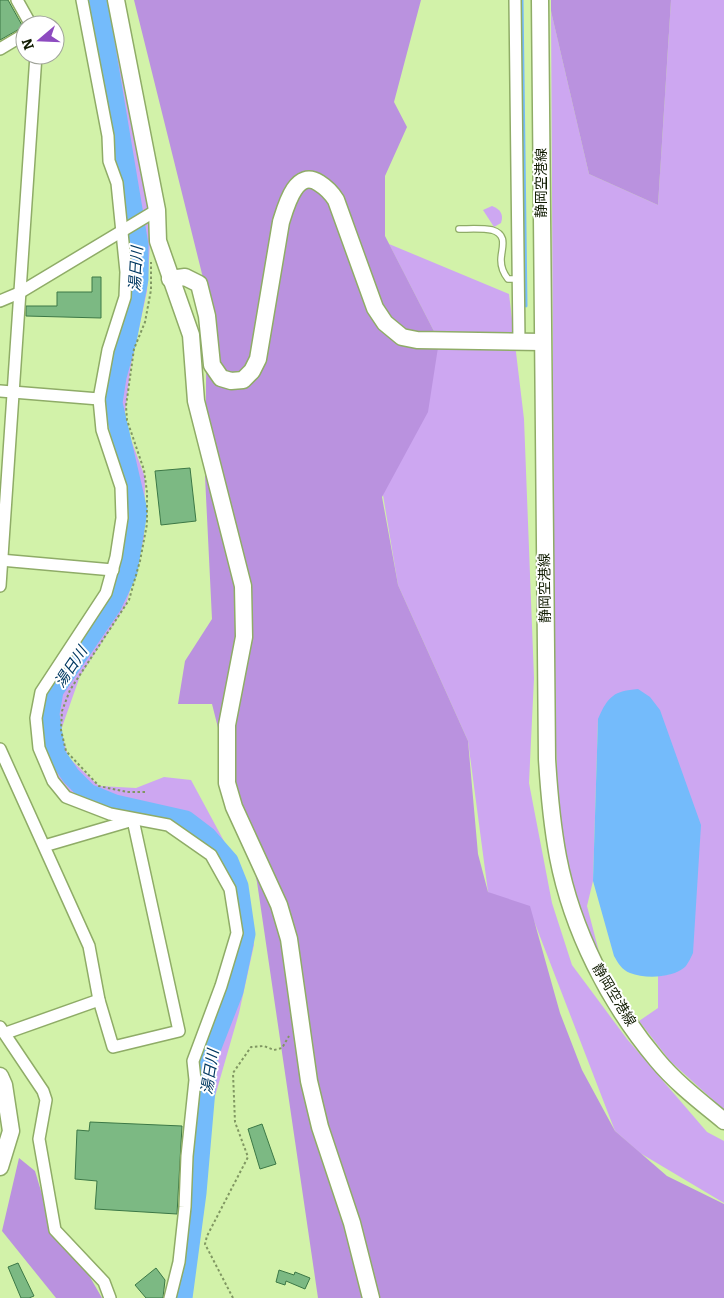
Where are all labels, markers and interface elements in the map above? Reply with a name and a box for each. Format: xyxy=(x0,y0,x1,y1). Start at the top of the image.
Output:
north arrow xyxy=(15,15,65,65)
text: N xyxy=(18,36,38,52)
street label: 静岡空港線 xyxy=(533,148,550,218)
water label: 湯日川 xyxy=(126,244,146,292)
street label: 静岡空港線 xyxy=(536,553,554,623)
water label: 湯日川 xyxy=(51,642,92,691)
street label: 静岡空港線 xyxy=(589,961,639,1029)
water label: 湯日川 xyxy=(198,1046,223,1096)

